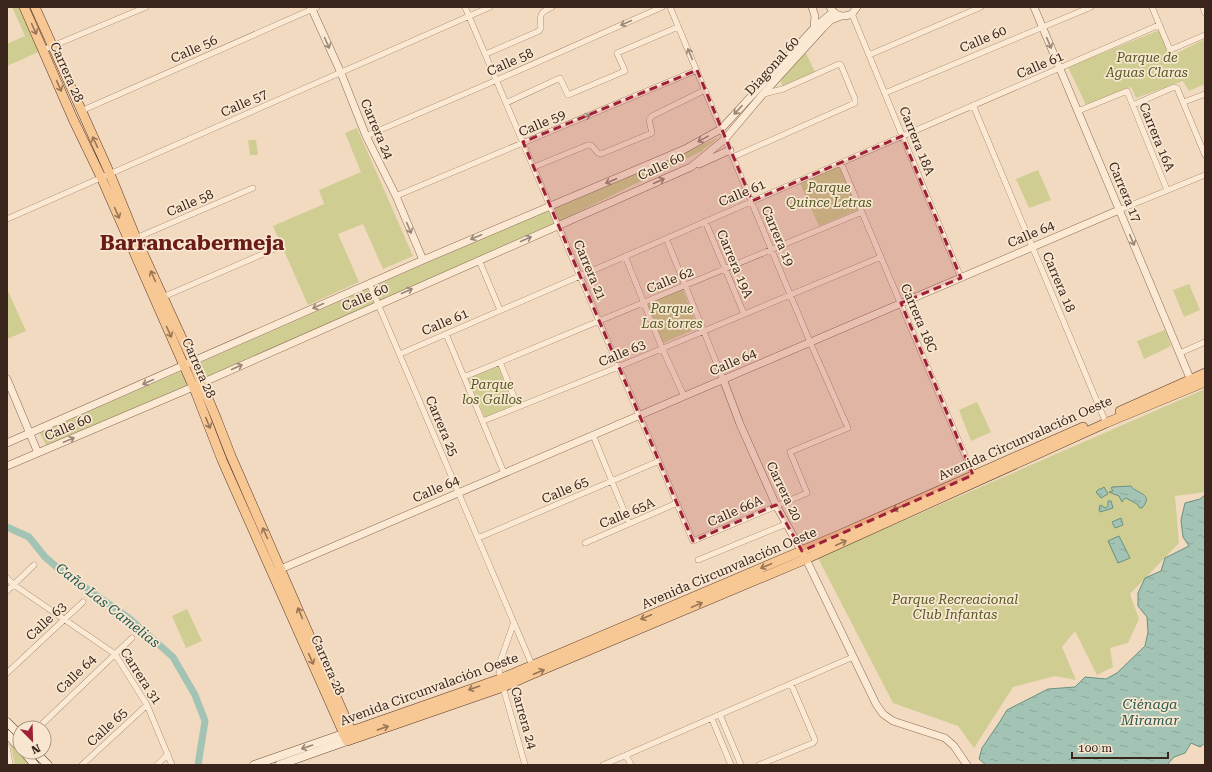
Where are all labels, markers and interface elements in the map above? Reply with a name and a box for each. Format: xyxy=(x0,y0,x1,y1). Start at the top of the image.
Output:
one-way arrow xyxy=(621,20,633,27)
one-way arrow xyxy=(30,22,38,34)
street label: Calle 60 xyxy=(957,22,1009,56)
street label: Calle 56 xyxy=(168,32,220,66)
street label: Diagonal 60 xyxy=(742,34,802,98)
one-way arrow xyxy=(324,36,331,48)
one-way arrow xyxy=(1046,36,1053,48)
street label: Carrera 28 xyxy=(47,40,87,104)
street label: Calle 58 xyxy=(484,45,536,79)
street label: Calle 61 xyxy=(1014,48,1066,82)
one-way arrow xyxy=(686,49,693,61)
park label: Parque de Aguas Claras xyxy=(1105,50,1188,80)
one-way arrow xyxy=(56,80,63,92)
street label: Calle 57 xyxy=(218,86,270,120)
street label: Carrera 24 xyxy=(358,97,397,162)
street label: Carrera 16A xyxy=(1136,100,1178,174)
street label: Carrera 18A xyxy=(896,104,938,178)
one-way arrow xyxy=(734,105,743,115)
street label: Calle 59 xyxy=(516,106,568,140)
one-way arrow xyxy=(579,112,591,120)
one-way arrow xyxy=(698,136,710,144)
one-way arrow xyxy=(91,137,98,149)
street label: Calle 60 xyxy=(635,149,687,183)
street label: Carrera 17 xyxy=(1106,160,1144,224)
street label: Calle 61 xyxy=(716,176,768,210)
one-way arrow xyxy=(652,177,664,184)
one-way arrow xyxy=(605,178,617,185)
park label: Parque Quince Letras xyxy=(786,180,872,210)
street label: Calle 58 xyxy=(164,186,216,220)
street label: Carrera 19 xyxy=(759,204,797,268)
one-way arrow xyxy=(114,207,121,219)
street label: Calle 64 xyxy=(1005,217,1057,251)
one-way arrow xyxy=(406,222,414,234)
street label: Carrera 19A xyxy=(714,227,756,301)
district label: Barrancabermeja xyxy=(100,231,285,255)
one-way arrow xyxy=(470,234,482,241)
one-way arrow xyxy=(1129,234,1137,246)
one-way arrow xyxy=(520,235,532,242)
street label: Carrera 21 xyxy=(571,238,609,302)
street label: Carrera 18 xyxy=(1040,250,1078,314)
street label: Calle 62 xyxy=(644,264,696,296)
one-way arrow xyxy=(149,270,156,282)
street label: Calle 60 xyxy=(339,280,391,314)
street label: Carrera 18C xyxy=(898,281,940,355)
one-way arrow xyxy=(401,287,413,295)
park label: Parque Las torres xyxy=(640,301,703,331)
one-way arrow xyxy=(313,303,325,310)
street label: Calle 61 xyxy=(419,305,471,339)
one-way arrow xyxy=(165,326,173,338)
street label: Carrera 28 xyxy=(179,336,219,400)
street label: Calle 63 xyxy=(596,336,648,370)
street label: Calle 64 xyxy=(707,345,759,379)
one-way arrow xyxy=(231,363,243,370)
park label: Parque los Gallos xyxy=(462,377,522,407)
one-way arrow xyxy=(142,379,154,386)
street label: Avenida Circunvalación Oeste xyxy=(936,393,1114,483)
street label: Carrera 25 xyxy=(423,394,461,458)
street label: Calle 60 xyxy=(42,410,94,444)
one-way arrow xyxy=(204,416,212,428)
one-way arrow xyxy=(62,436,74,443)
street label: Carrera 20 xyxy=(763,459,805,523)
street label: Calle 64 xyxy=(410,472,462,506)
street label: Calle 65 xyxy=(539,473,591,507)
street label: Calle 66A xyxy=(705,492,765,530)
street label: Calle 65A xyxy=(597,495,657,531)
one-way arrow xyxy=(893,505,905,512)
street label: Avenida Circunvalación Oeste xyxy=(639,524,819,612)
one-way arrow xyxy=(261,527,268,539)
one-way arrow xyxy=(835,539,847,546)
water label: Caño Las Camelias xyxy=(53,559,164,651)
one-way arrow xyxy=(760,563,772,570)
park label: Parque Recreacional Club Infantas xyxy=(891,592,1018,622)
street label: Calle 63 xyxy=(23,599,69,643)
one-way arrow xyxy=(690,600,702,608)
one-way arrow xyxy=(296,607,303,619)
one-way arrow xyxy=(641,614,653,621)
street label: Carrera 28 xyxy=(308,633,348,697)
street label: Carrera 31 xyxy=(117,645,165,707)
street label: Avenida Circunvalación Oeste xyxy=(338,650,520,728)
street label: Calle 64 xyxy=(53,651,99,697)
one-way arrow xyxy=(307,653,315,665)
one-way arrow xyxy=(532,667,544,675)
one-way arrow xyxy=(469,684,481,692)
street label: Carrera 24 xyxy=(508,685,540,752)
water label: Ciénaga Miramar xyxy=(1120,696,1179,728)
street label: Calle 65 xyxy=(84,705,130,749)
north arrow xyxy=(12,720,52,760)
one-way arrow xyxy=(377,724,389,732)
scale bar xyxy=(1072,734,1168,760)
text: N xyxy=(29,741,42,757)
text: 100 m xyxy=(1078,741,1112,755)
one-way arrow xyxy=(301,743,313,751)

